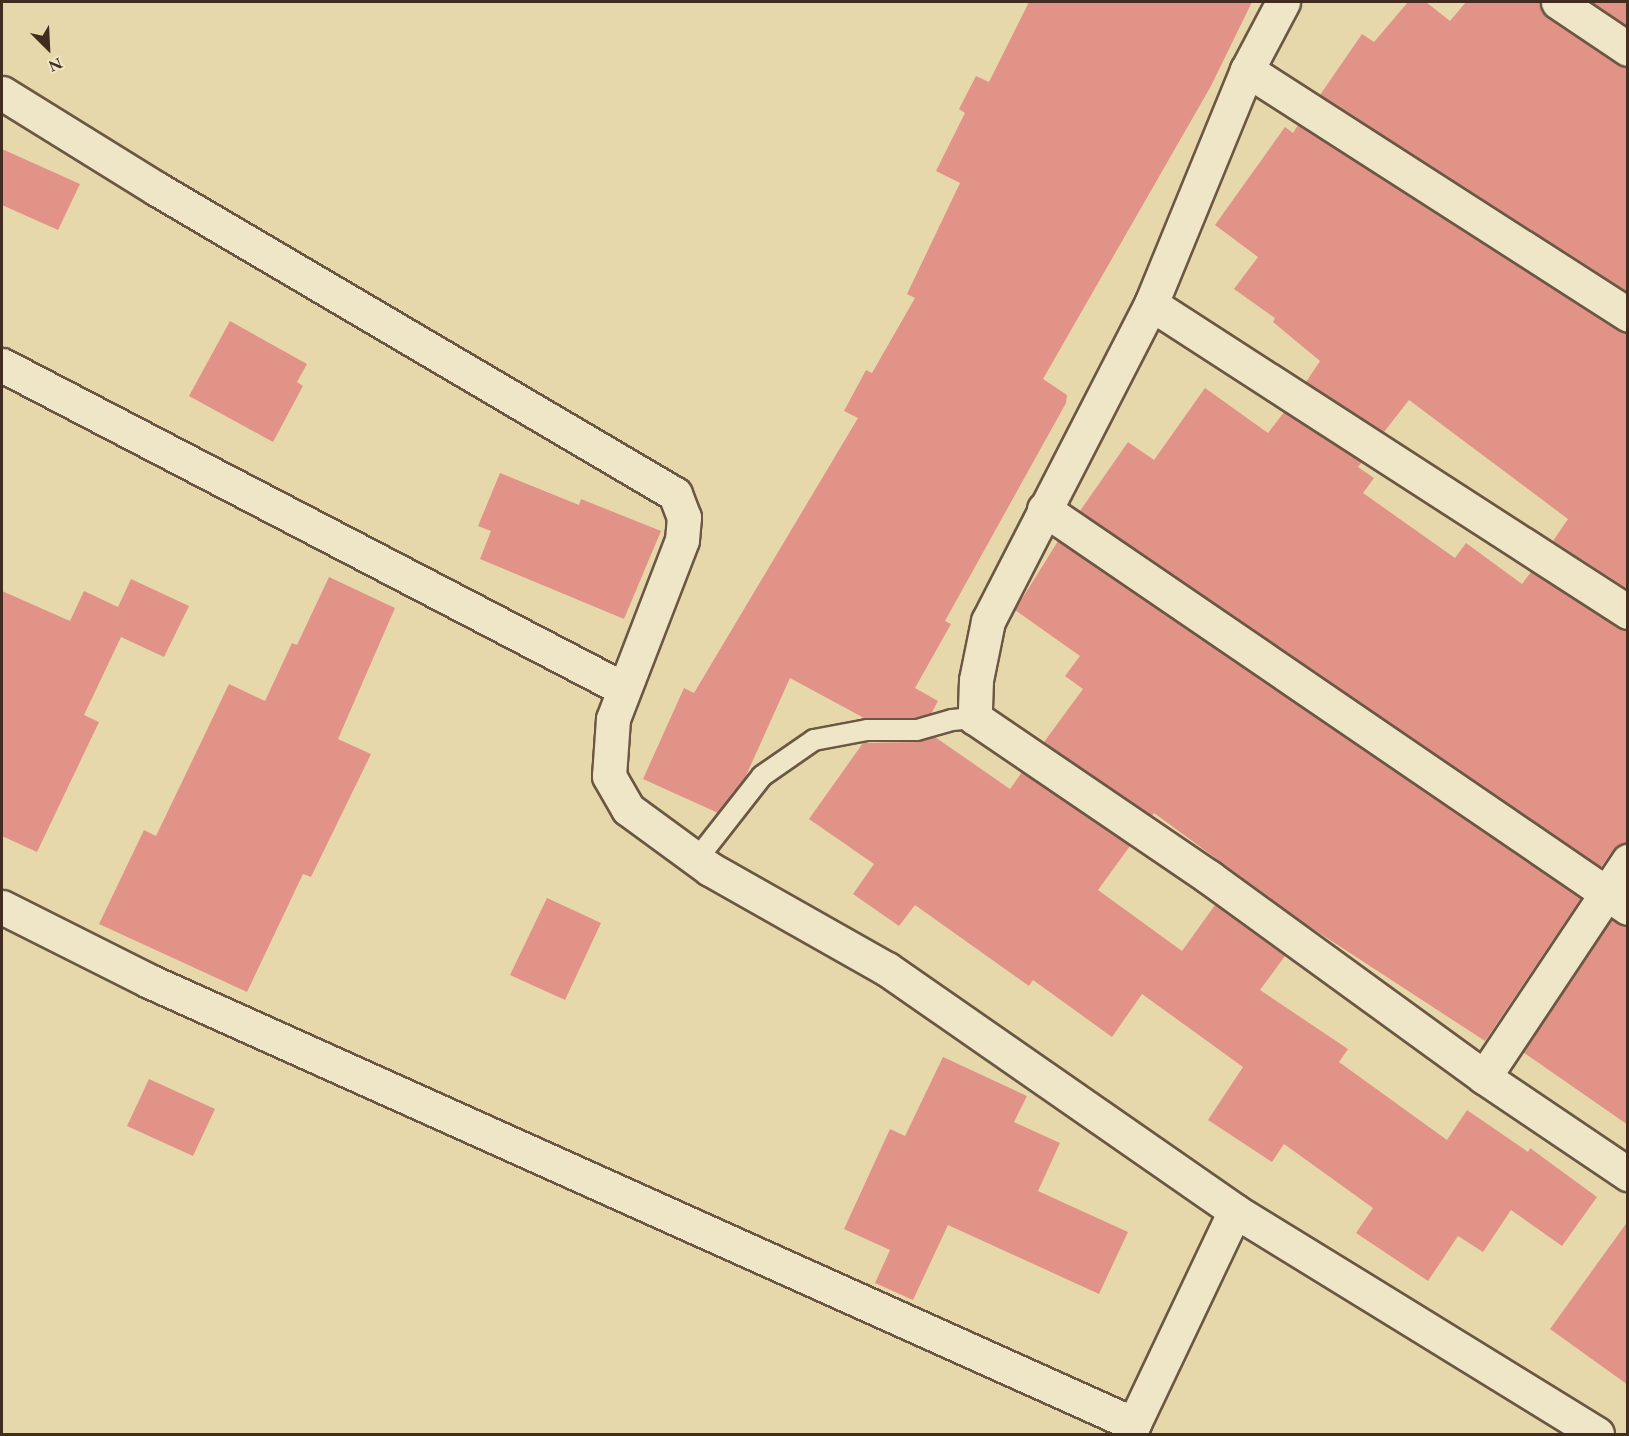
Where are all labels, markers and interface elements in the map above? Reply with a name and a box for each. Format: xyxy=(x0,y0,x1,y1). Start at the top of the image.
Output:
north arrow xyxy=(18,18,78,78)
text: N xyxy=(45,53,66,77)

